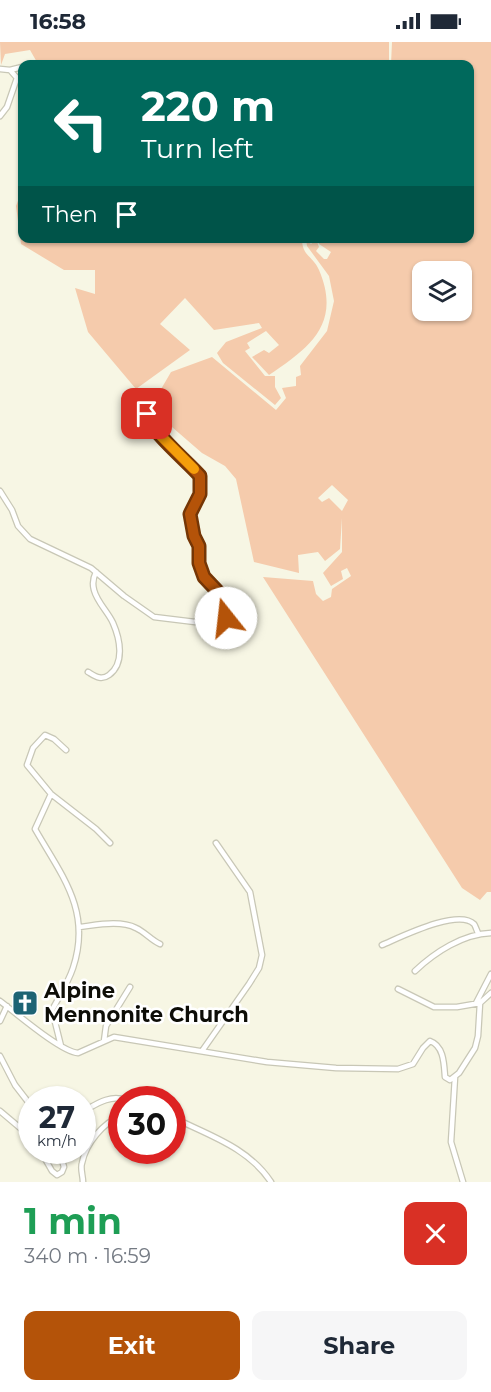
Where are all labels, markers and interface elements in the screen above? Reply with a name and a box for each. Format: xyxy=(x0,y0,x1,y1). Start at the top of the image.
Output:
text: 16:58 xyxy=(30,8,86,35)
text: 220 m xyxy=(141,80,275,132)
icon: left xyxy=(42,84,120,162)
text: Turn left xyxy=(141,132,254,165)
icon: arrive xyxy=(110,198,143,231)
text: Then xyxy=(42,201,98,228)
map controls xyxy=(412,261,472,321)
button: layers xyxy=(412,261,472,321)
pin xyxy=(121,388,172,439)
icon: arrive xyxy=(130,397,163,430)
position arrow xyxy=(194,586,258,650)
place label: Alpine Mennonite Church xyxy=(43,978,249,1027)
church icon: Alpine Mennonite Church xyxy=(10,988,40,1018)
speed limit sign: 30 xyxy=(108,1086,186,1164)
text: 27 xyxy=(39,1099,75,1136)
text: km/h xyxy=(37,1131,77,1150)
text: 1 min xyxy=(24,1199,122,1243)
button: close xyxy=(404,1202,467,1265)
text: 340 m · 16:59 xyxy=(24,1244,151,1268)
button: Exit xyxy=(24,1311,240,1380)
button: Share xyxy=(252,1311,467,1380)

